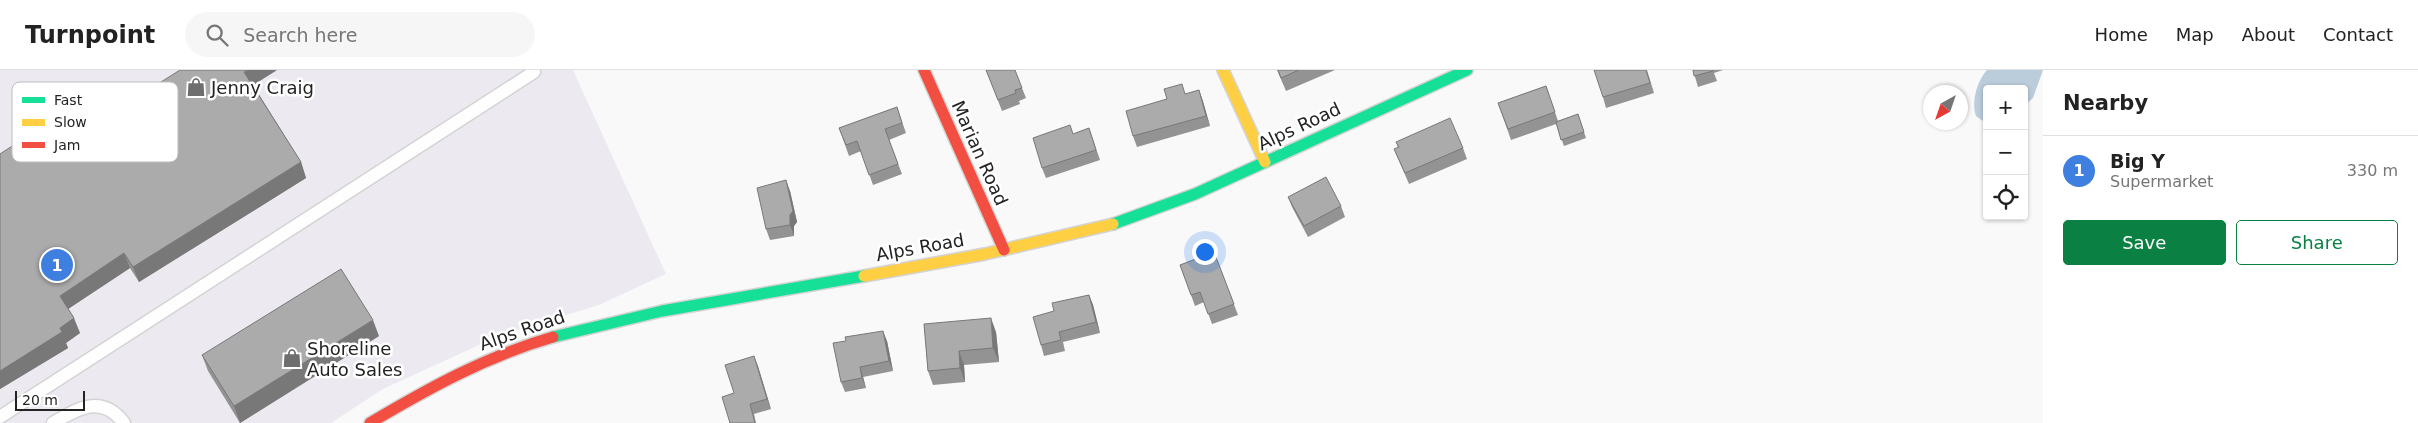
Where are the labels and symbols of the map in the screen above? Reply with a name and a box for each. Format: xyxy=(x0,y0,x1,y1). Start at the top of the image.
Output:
shop icon: Jenny Craig xyxy=(185,76,207,98)
place label: Jenny Craig xyxy=(210,77,314,98)
legend xyxy=(12,82,178,162)
north arrow xyxy=(1923,85,1968,130)
text: Fast xyxy=(54,92,83,108)
street label: Marian Road xyxy=(948,97,1012,209)
street label: Alps Road xyxy=(1254,98,1344,154)
text: Slow xyxy=(54,114,87,130)
text: Jam xyxy=(53,137,80,153)
street label: Alps Road xyxy=(874,229,966,265)
your location xyxy=(1192,239,1218,265)
pin: 1 xyxy=(41,246,73,284)
street label: Alps Road xyxy=(476,306,568,354)
place label: Shoreline Auto Sales xyxy=(307,338,402,380)
shop icon: Shoreline Auto Sales xyxy=(281,347,303,369)
scale bar xyxy=(15,388,85,411)

